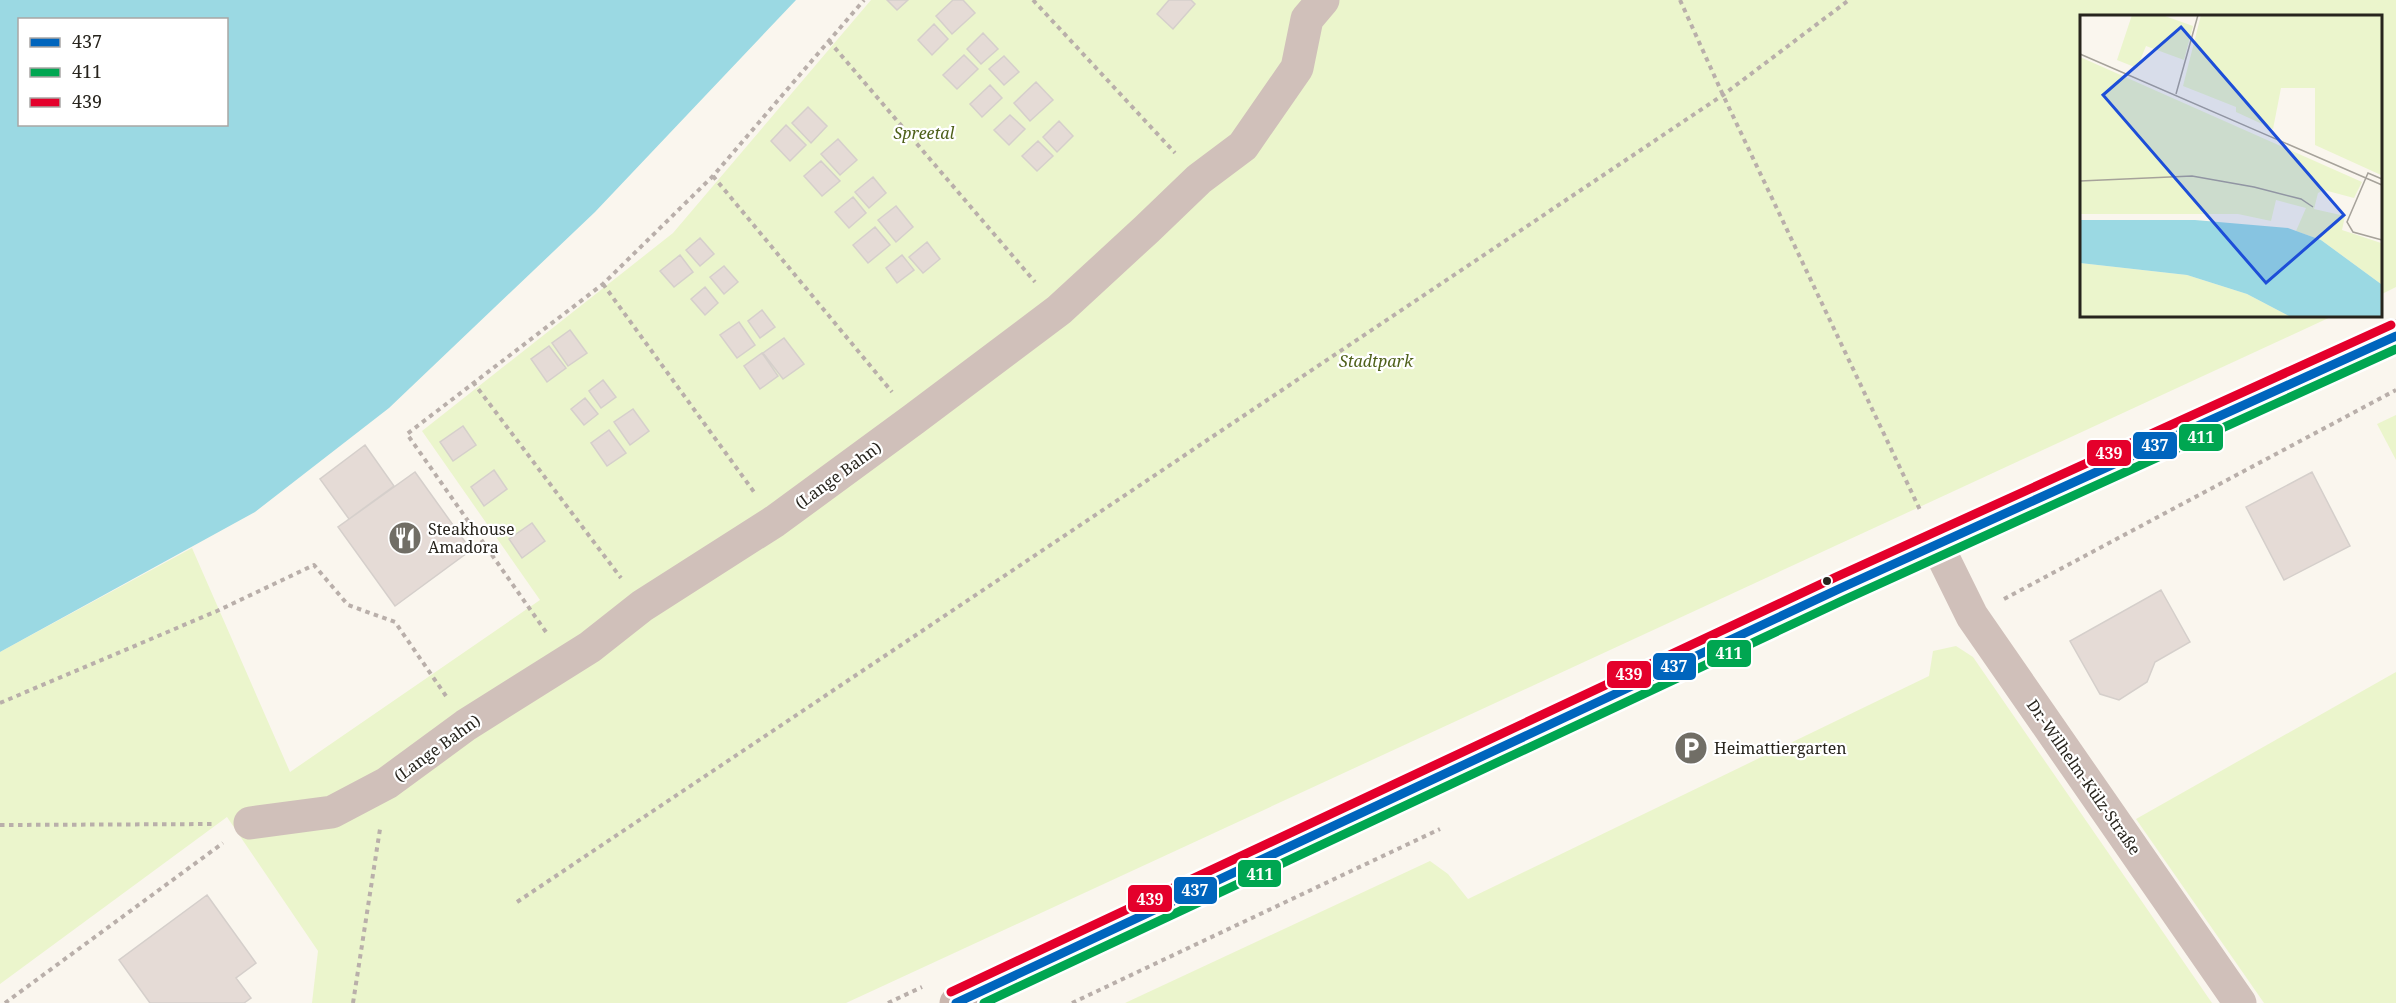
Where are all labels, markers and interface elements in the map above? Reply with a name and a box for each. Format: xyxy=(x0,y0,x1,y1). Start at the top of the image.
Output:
inset map xyxy=(2080,15,2381,316)
legend xyxy=(18,18,228,126)
text: 437 xyxy=(72,29,102,53)
text: 411 xyxy=(72,59,102,83)
text: 439 xyxy=(72,89,102,113)
park label: Spreetal xyxy=(894,122,955,144)
park label: Stadtpark xyxy=(1339,350,1414,372)
line badge: 411 xyxy=(2178,423,2224,452)
text: 411 xyxy=(2187,426,2215,448)
line badge: 437 xyxy=(2132,431,2178,460)
text: 437 xyxy=(2141,434,2169,456)
street label: (Lange Bahn) xyxy=(790,436,886,514)
line badge: 439 xyxy=(2086,439,2132,467)
text: 439 xyxy=(2095,442,2123,464)
place label: Steakhouse Amadora xyxy=(428,518,515,558)
restaurant icon: Steakhouse Amadora xyxy=(387,520,423,556)
unlabelled marker xyxy=(1821,575,1833,587)
line badge: 411 xyxy=(1706,639,1752,668)
text: 411 xyxy=(1715,642,1743,664)
line badge: 437 xyxy=(1652,652,1697,681)
text: 437 xyxy=(1660,655,1688,677)
line badge: 439 xyxy=(1606,660,1652,689)
text: 439 xyxy=(1615,663,1643,685)
street label: Dr.-Wilhelm-Külz-Straße xyxy=(2022,695,2146,859)
street label: (Lange Bahn) xyxy=(389,709,485,787)
parking icon: Heimattiergarten xyxy=(1673,730,1709,766)
place label: Heimattiergarten xyxy=(1714,737,1847,759)
line badge: 411 xyxy=(1237,859,1282,888)
text: 411 xyxy=(1246,863,1274,885)
line badge: 437 xyxy=(1173,876,1218,905)
text: 437 xyxy=(1181,879,1209,901)
line badge: 439 xyxy=(1127,884,1173,913)
text: 439 xyxy=(1136,888,1164,910)

